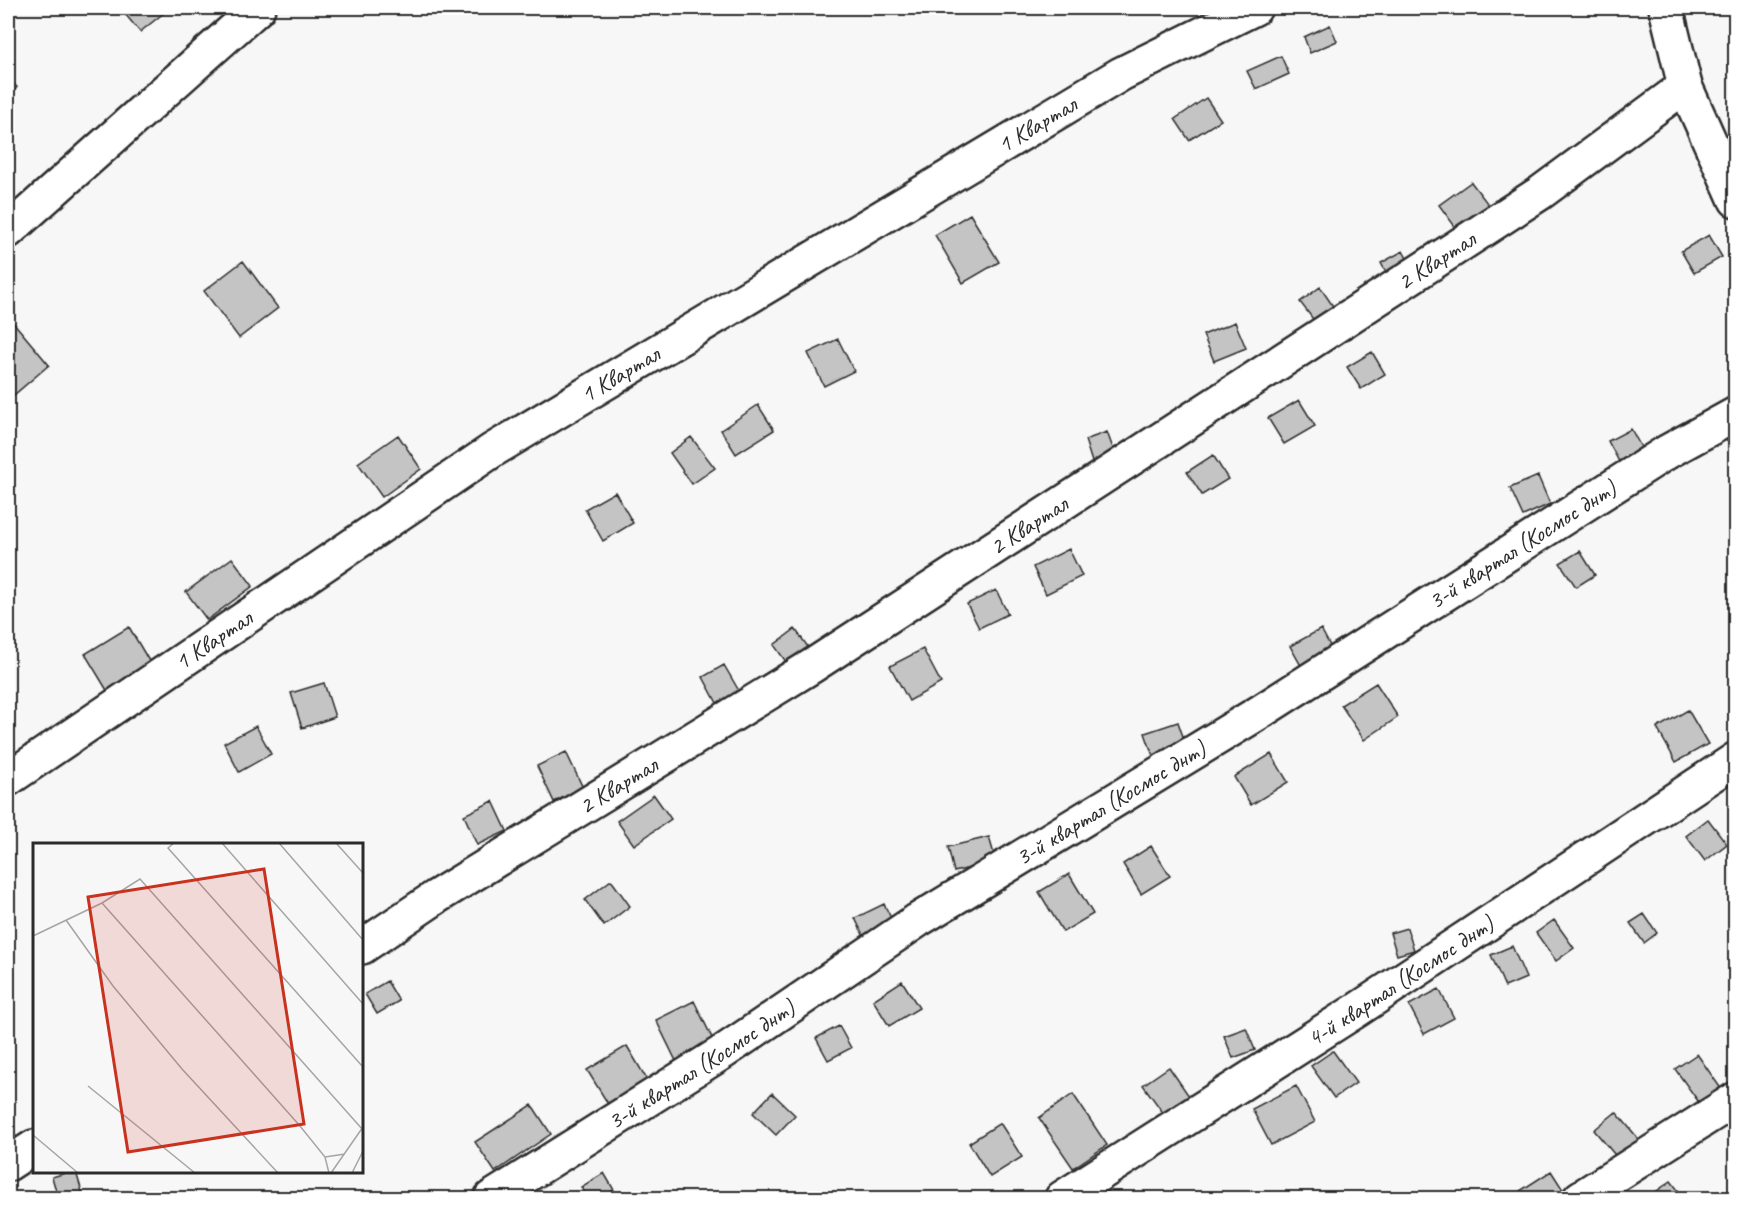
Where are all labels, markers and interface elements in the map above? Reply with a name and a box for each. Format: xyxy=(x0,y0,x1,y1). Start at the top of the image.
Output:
street label: 1 Квартал xyxy=(992,88,1083,160)
street label: 2 Квартал xyxy=(1392,223,1482,297)
street label: 1 Квартал xyxy=(575,338,666,409)
street label: 3-й квартал (Космос днт) xyxy=(1423,473,1623,616)
street label: 2 Квартал xyxy=(984,488,1075,561)
street label: 1 Квартал xyxy=(169,602,259,677)
street label: 3-й квартал (Космос днт) xyxy=(1010,733,1212,872)
street label: 2 Квартал xyxy=(573,749,664,821)
inset map xyxy=(33,843,363,1173)
street label: 4-й квартал (Космос днт) xyxy=(1301,908,1500,1053)
street label: 3-й квартал (Космос днт) xyxy=(602,992,801,1136)

